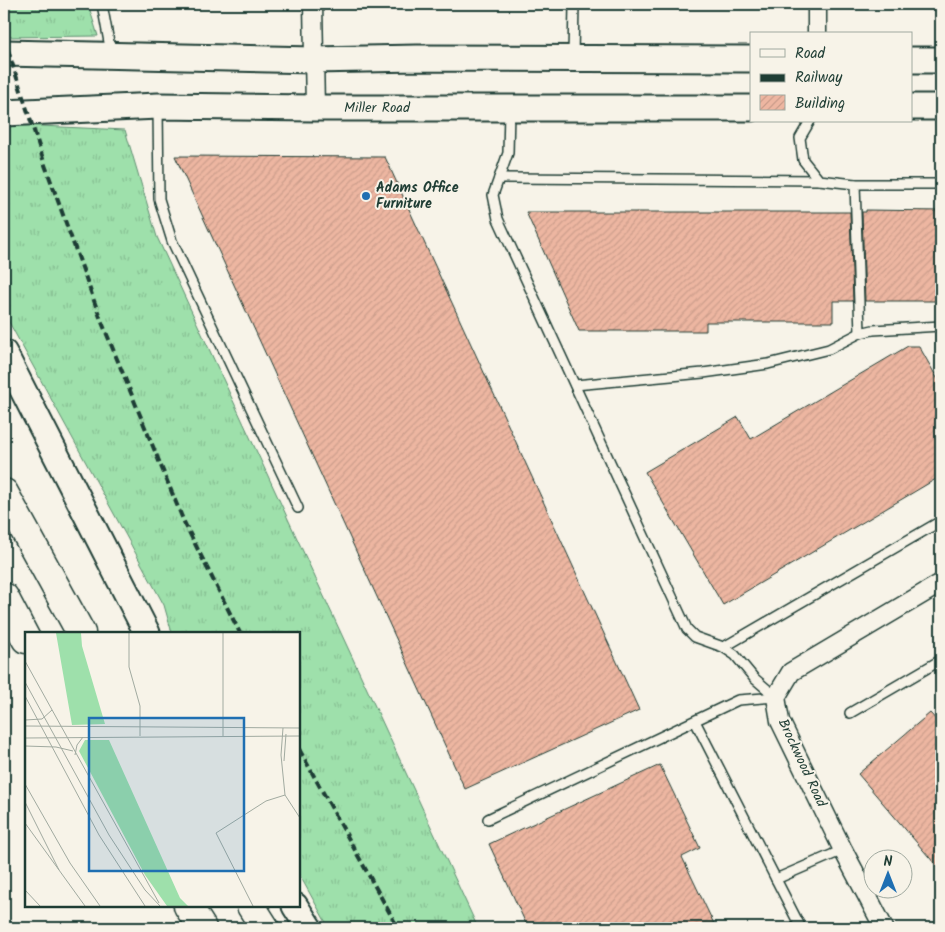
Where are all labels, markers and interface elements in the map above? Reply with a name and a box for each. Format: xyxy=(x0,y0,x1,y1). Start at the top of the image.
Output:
legend xyxy=(750,32,912,122)
text: Road xyxy=(795,42,826,66)
text: Railway xyxy=(795,66,843,90)
text: Building xyxy=(795,92,845,116)
street label: Miller Road xyxy=(344,97,411,119)
place label: Adams Office Furniture xyxy=(376,177,459,215)
marker: Adams Office Furniture xyxy=(360,190,372,202)
inset map xyxy=(25,632,300,907)
street label: Brockwood Road xyxy=(772,715,833,812)
north arrow xyxy=(862,850,912,900)
text: N xyxy=(884,851,893,873)

